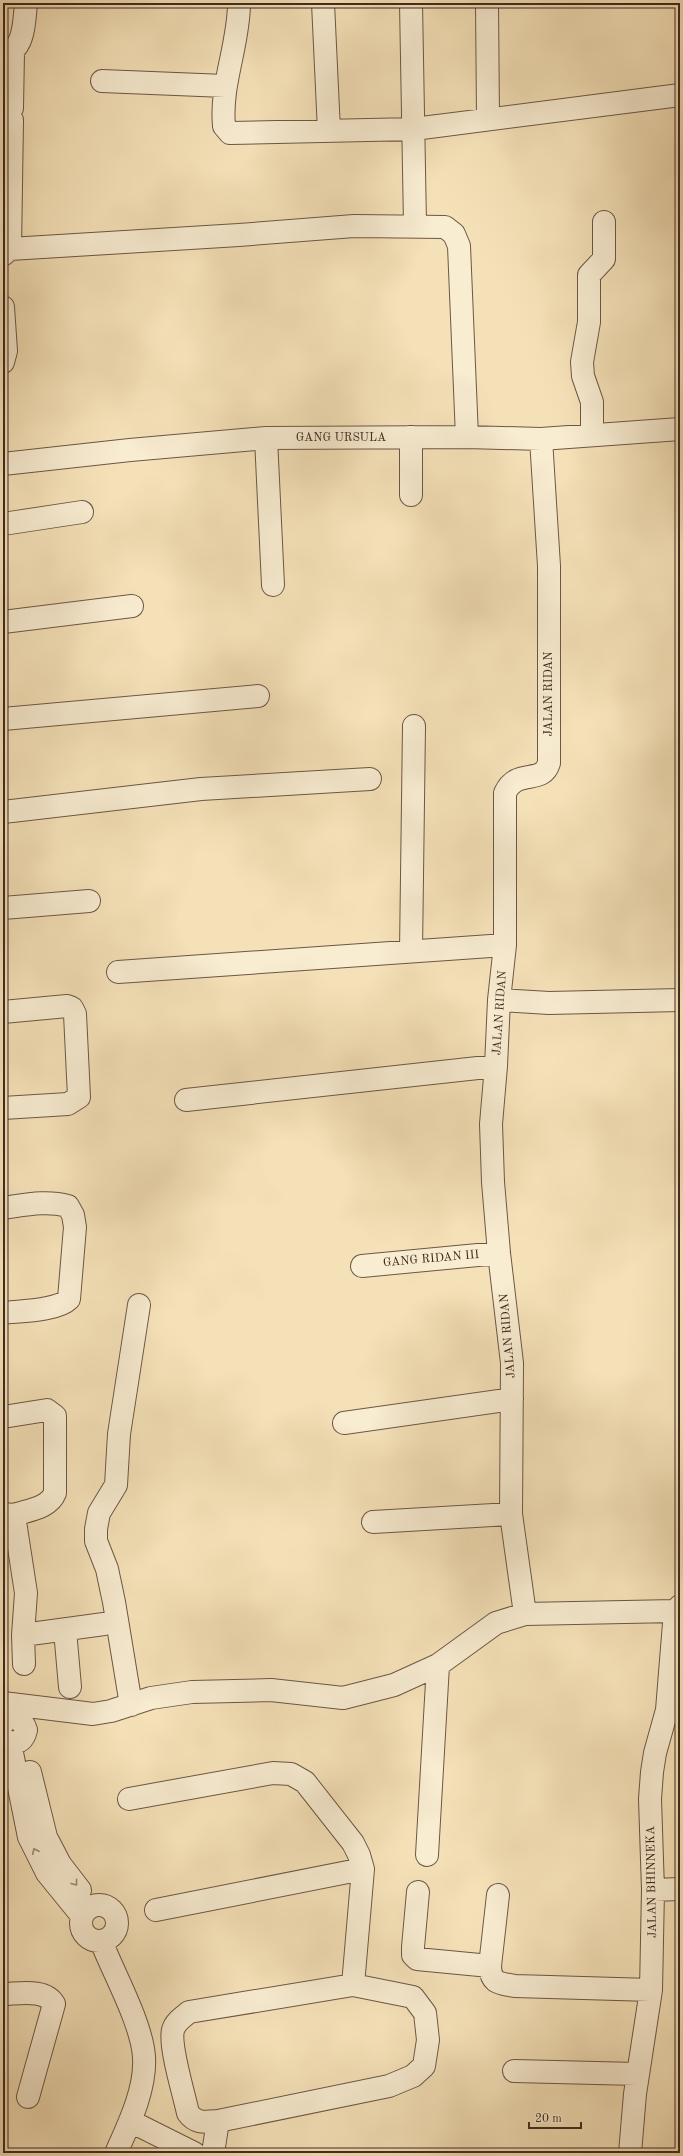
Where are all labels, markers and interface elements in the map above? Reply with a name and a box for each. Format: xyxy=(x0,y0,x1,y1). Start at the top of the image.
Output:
street label: GANG URSULA xyxy=(296,432,386,444)
street label: JALAN RIDAN xyxy=(543,651,555,737)
street label: JALAN RIDAN xyxy=(491,970,509,1056)
street label: GANG RIDAN III xyxy=(382,1249,480,1269)
street label: JALAN RIDAN xyxy=(498,1293,518,1379)
street label: JALAN BHINNEKA xyxy=(645,1826,659,1938)
one-way arrow xyxy=(32,1847,40,1855)
one-way arrow xyxy=(70,1879,77,1886)
scale bar xyxy=(529,2104,581,2130)
text: 20 m xyxy=(535,2113,562,2125)

